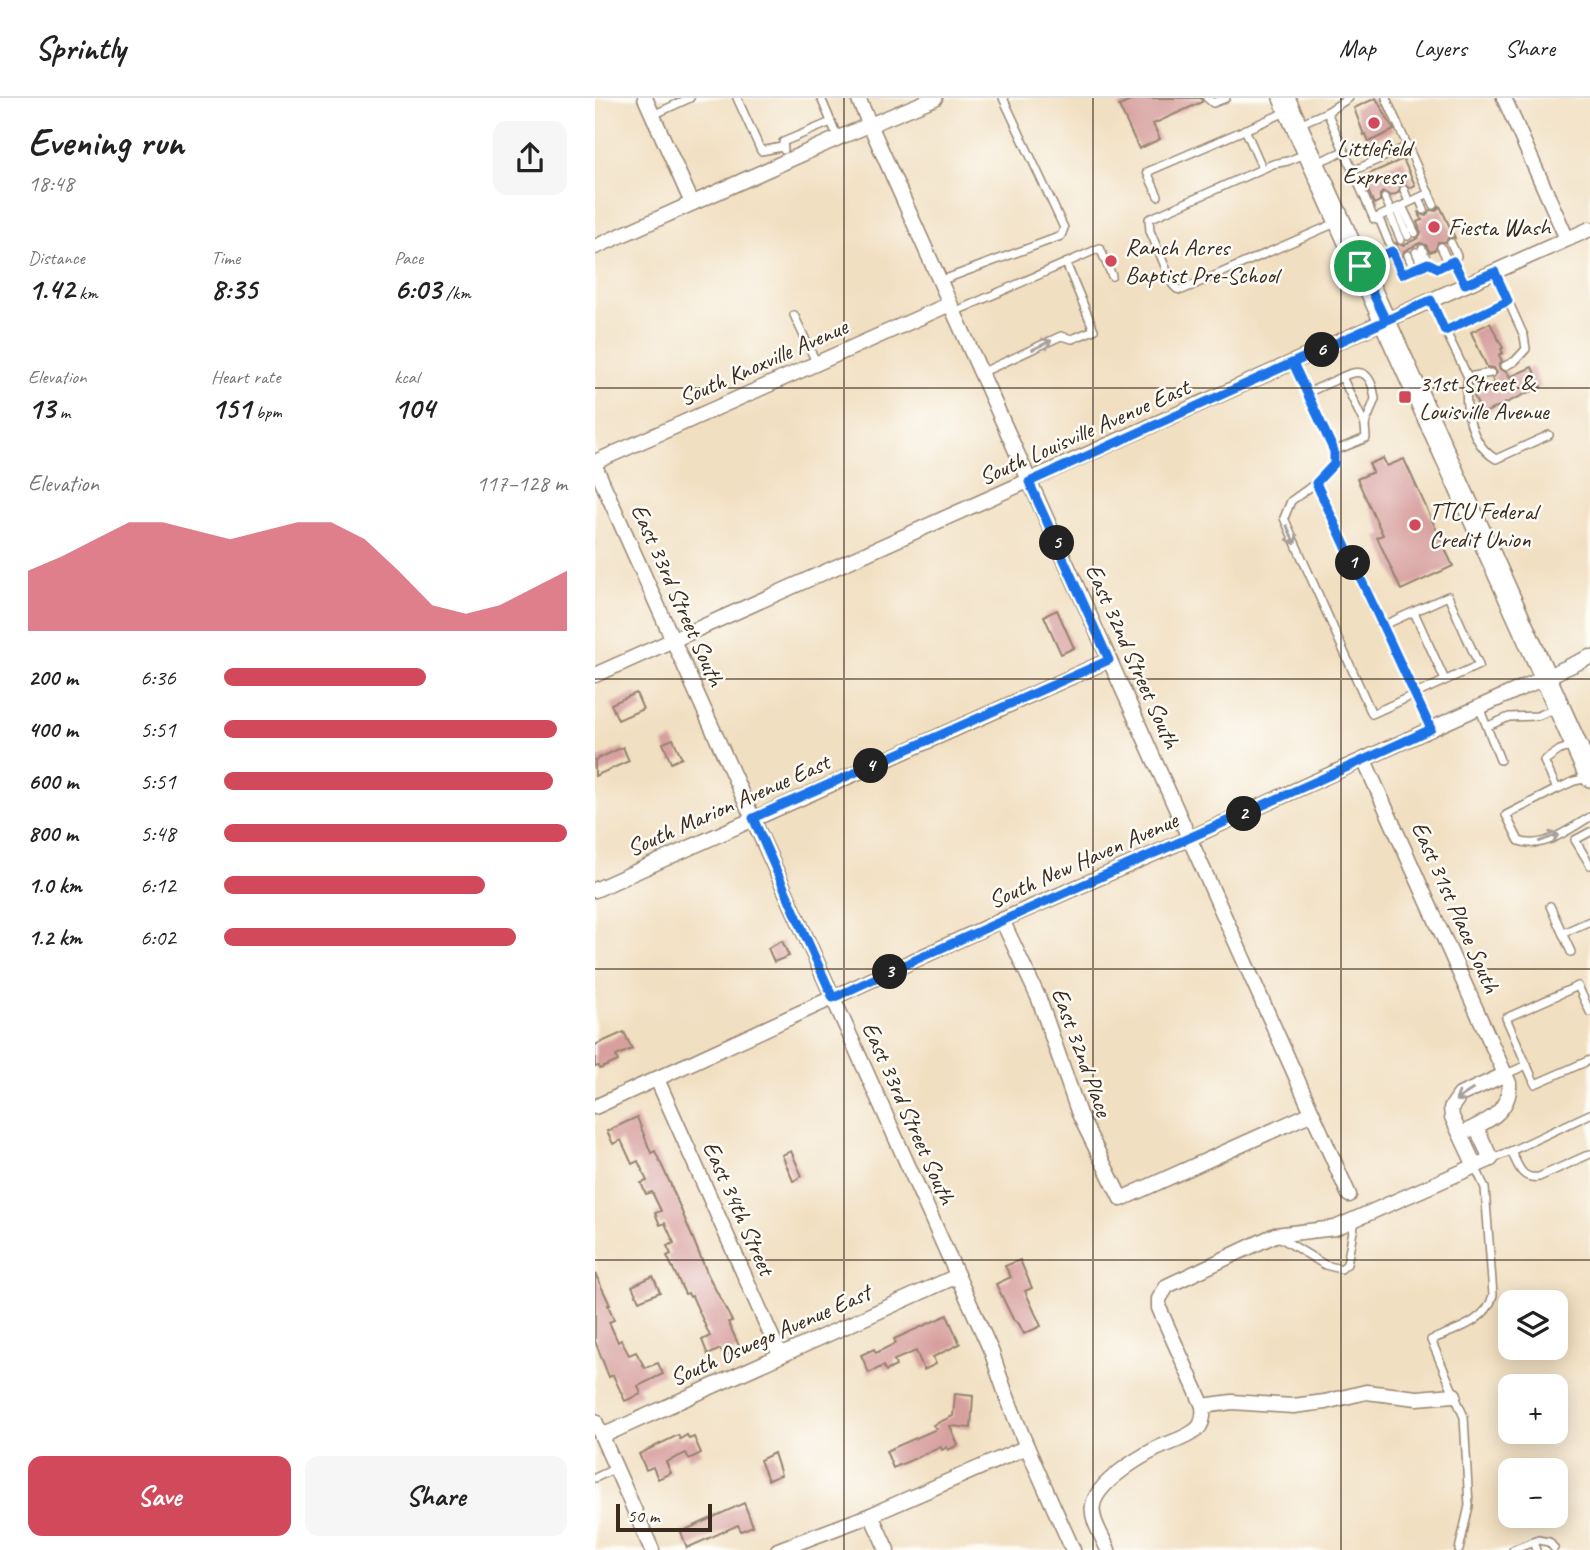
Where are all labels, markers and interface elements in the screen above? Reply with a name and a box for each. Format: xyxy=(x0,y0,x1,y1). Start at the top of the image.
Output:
text: Sprintly xyxy=(35,27,125,69)
text: Map xyxy=(1339,33,1376,63)
text: Layers xyxy=(1414,33,1467,63)
text: Share xyxy=(1505,33,1555,63)
marker: Littlefield Express xyxy=(1366,115,1382,131)
text: Evening run xyxy=(28,119,184,166)
button: share xyxy=(493,121,567,195)
place label: Littlefield Express xyxy=(1337,133,1415,191)
text: 18:48 xyxy=(28,169,74,198)
place label: Fiesta Wash xyxy=(1448,212,1552,242)
marker: Fiesta Wash xyxy=(1426,219,1442,235)
place label: Ranch Acres Baptist Pre-School xyxy=(1125,232,1282,290)
pin xyxy=(1330,236,1390,296)
text: Distance xyxy=(28,246,85,270)
text: Time xyxy=(211,246,240,270)
text: Pace xyxy=(394,246,423,270)
icon: arrive xyxy=(1341,247,1379,285)
marker: Ranch Acres Baptist Pre-School xyxy=(1103,253,1119,269)
text: 1.42 xyxy=(28,270,74,308)
text: 8:35 xyxy=(211,270,257,308)
text: 6:03 xyxy=(394,270,441,308)
text: km xyxy=(74,281,98,305)
text: /km xyxy=(441,281,471,305)
street label: South Knoxville Avenue xyxy=(674,311,854,413)
pin: 6 xyxy=(1305,332,1339,368)
one-way arrow xyxy=(1032,337,1053,350)
text: 6 xyxy=(1317,337,1326,361)
text: Elevation xyxy=(28,365,86,389)
text: Heart rate xyxy=(211,365,280,389)
text: kcal xyxy=(394,365,419,389)
place label: 31st Street & Louisville Avenue xyxy=(1419,368,1551,426)
street label: South Louisville Avenue East xyxy=(974,371,1196,492)
text: 13 xyxy=(28,389,55,427)
text: 151 xyxy=(211,389,251,427)
text: 104 xyxy=(394,389,435,427)
marker: 31st Street & Louisville Avenue xyxy=(1397,389,1413,405)
text: m xyxy=(55,400,70,424)
text: bpm xyxy=(251,400,282,424)
text: Elevation xyxy=(28,469,99,498)
text: 117–128 m xyxy=(476,469,567,498)
place label: TTCU Federal Credit Union xyxy=(1429,496,1541,554)
street label: East 33rd Street South xyxy=(624,499,732,692)
marker: TTCU Federal Credit Union xyxy=(1407,517,1423,533)
one-way arrow xyxy=(1285,524,1298,545)
pin: 5 xyxy=(1039,526,1075,560)
text: 5 xyxy=(1052,530,1061,554)
pin: 1 xyxy=(1335,546,1371,580)
text: 1 xyxy=(1348,550,1357,574)
street label: East 32nd Street South xyxy=(1079,559,1188,754)
text: 200 m xyxy=(28,663,78,692)
text: 6:36 xyxy=(140,663,176,692)
text: 400 m xyxy=(28,715,78,744)
text: 5:51 xyxy=(140,715,176,744)
street label: South Marion Avenue East xyxy=(622,746,836,863)
pin: 4 xyxy=(853,748,889,784)
text: 4 xyxy=(866,753,875,777)
text: 600 m xyxy=(28,767,78,796)
text: 5:51 xyxy=(140,767,176,796)
pin: 2 xyxy=(1227,796,1261,832)
text: 2 xyxy=(1239,801,1248,825)
street label: South New Haven Avenue xyxy=(984,804,1184,915)
street label: East 31st Place South xyxy=(1405,817,1508,998)
text: 800 m xyxy=(28,819,78,848)
text: 5:48 xyxy=(140,819,176,848)
one-way arrow xyxy=(1538,831,1560,844)
text: 1.0 km xyxy=(28,871,82,900)
text: 6:12 xyxy=(140,871,176,900)
text: 1.2 km xyxy=(28,923,82,952)
text: 6:02 xyxy=(140,923,176,952)
pin: 3 xyxy=(873,954,907,990)
text: 3 xyxy=(885,959,894,983)
street label: East 32nd Place xyxy=(1045,984,1120,1123)
street label: East 33rd Street South xyxy=(855,1017,963,1210)
one-way arrow xyxy=(1455,1087,1474,1102)
street label: East 34th Street xyxy=(696,1137,783,1281)
street label: South Oswego Avenue East xyxy=(665,1276,878,1393)
map controls xyxy=(1498,1290,1568,1528)
button: layers xyxy=(1498,1290,1568,1360)
button: + xyxy=(1498,1374,1568,1444)
button: Save xyxy=(28,1456,291,1536)
button: Share xyxy=(305,1456,567,1536)
button: − xyxy=(1498,1458,1568,1528)
scale bar xyxy=(616,1501,712,1533)
text: 50 m xyxy=(627,1504,659,1528)

